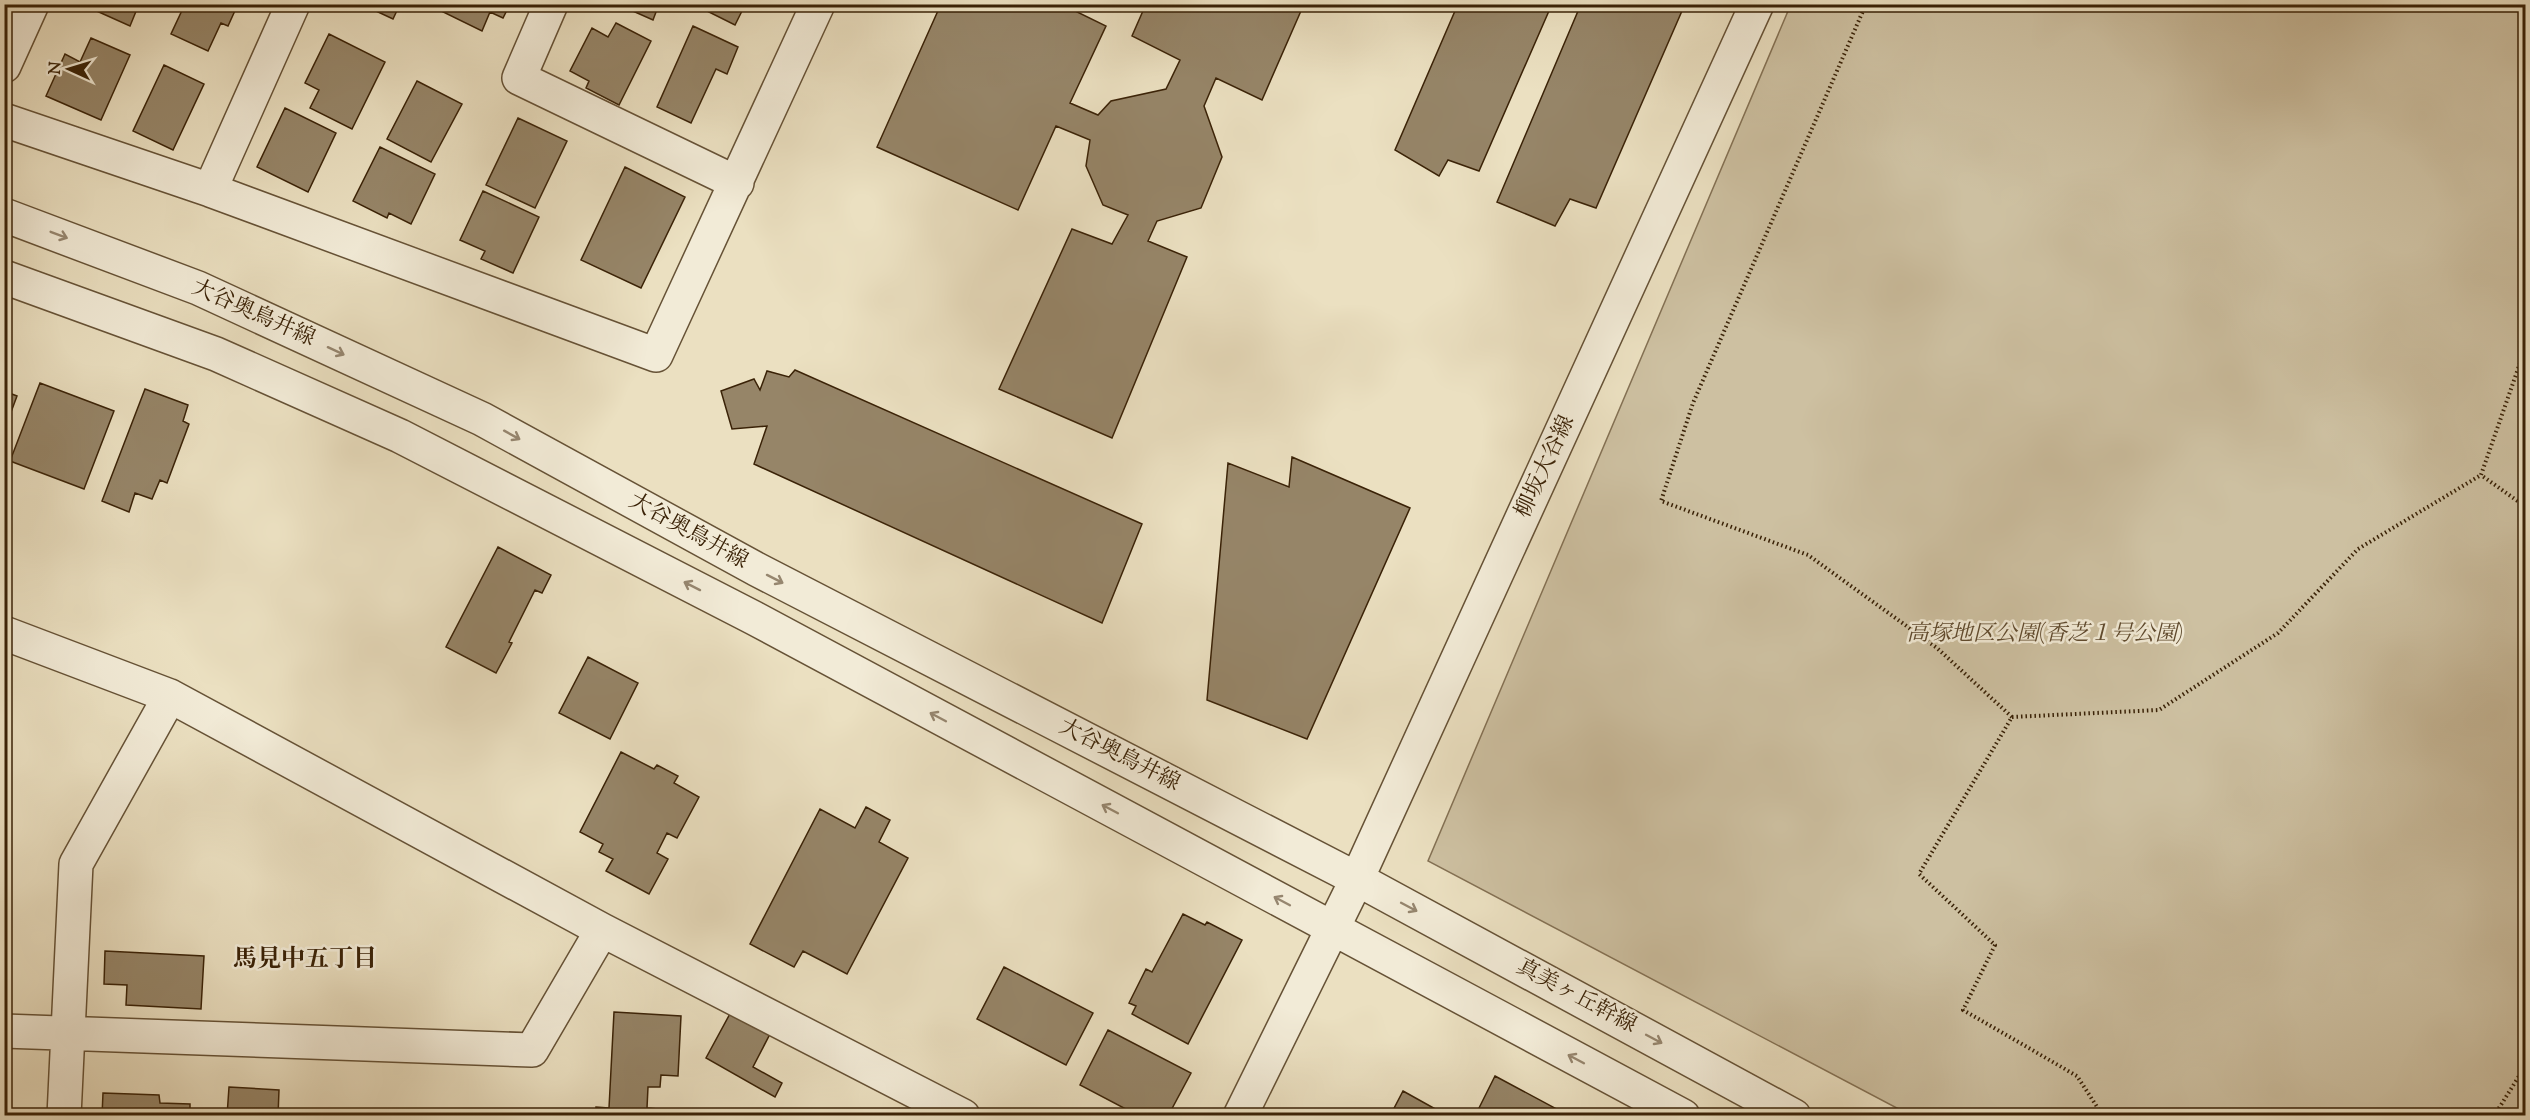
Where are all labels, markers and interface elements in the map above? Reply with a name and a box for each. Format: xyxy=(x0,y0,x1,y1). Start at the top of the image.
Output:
north arrow xyxy=(39,39,99,99)
text: N xyxy=(45,61,68,75)
one-way arrow xyxy=(49,231,68,242)
street label: 大谷奥鳥井線 xyxy=(186,273,320,355)
one-way arrow xyxy=(326,346,344,358)
street label: 柳坂大谷線 xyxy=(1508,410,1584,524)
one-way arrow xyxy=(503,429,520,441)
street label: 大谷奥鳥井線 xyxy=(623,486,753,578)
one-way arrow xyxy=(766,573,783,585)
one-way arrow xyxy=(683,580,701,592)
park label: 高塚地区公園(香芝１号公園) xyxy=(1907,619,2183,651)
one-way arrow xyxy=(930,711,948,722)
street label: 大谷奥鳥井線 xyxy=(1053,712,1185,800)
one-way arrow xyxy=(1102,803,1120,814)
one-way arrow xyxy=(1274,895,1291,907)
one-way arrow xyxy=(1399,902,1417,913)
district label: 馬見中五丁目 xyxy=(233,943,377,977)
street label: 真美ヶ丘幹線 xyxy=(1510,952,1642,1042)
one-way arrow xyxy=(1645,1033,1662,1045)
one-way arrow xyxy=(1567,1053,1585,1064)

